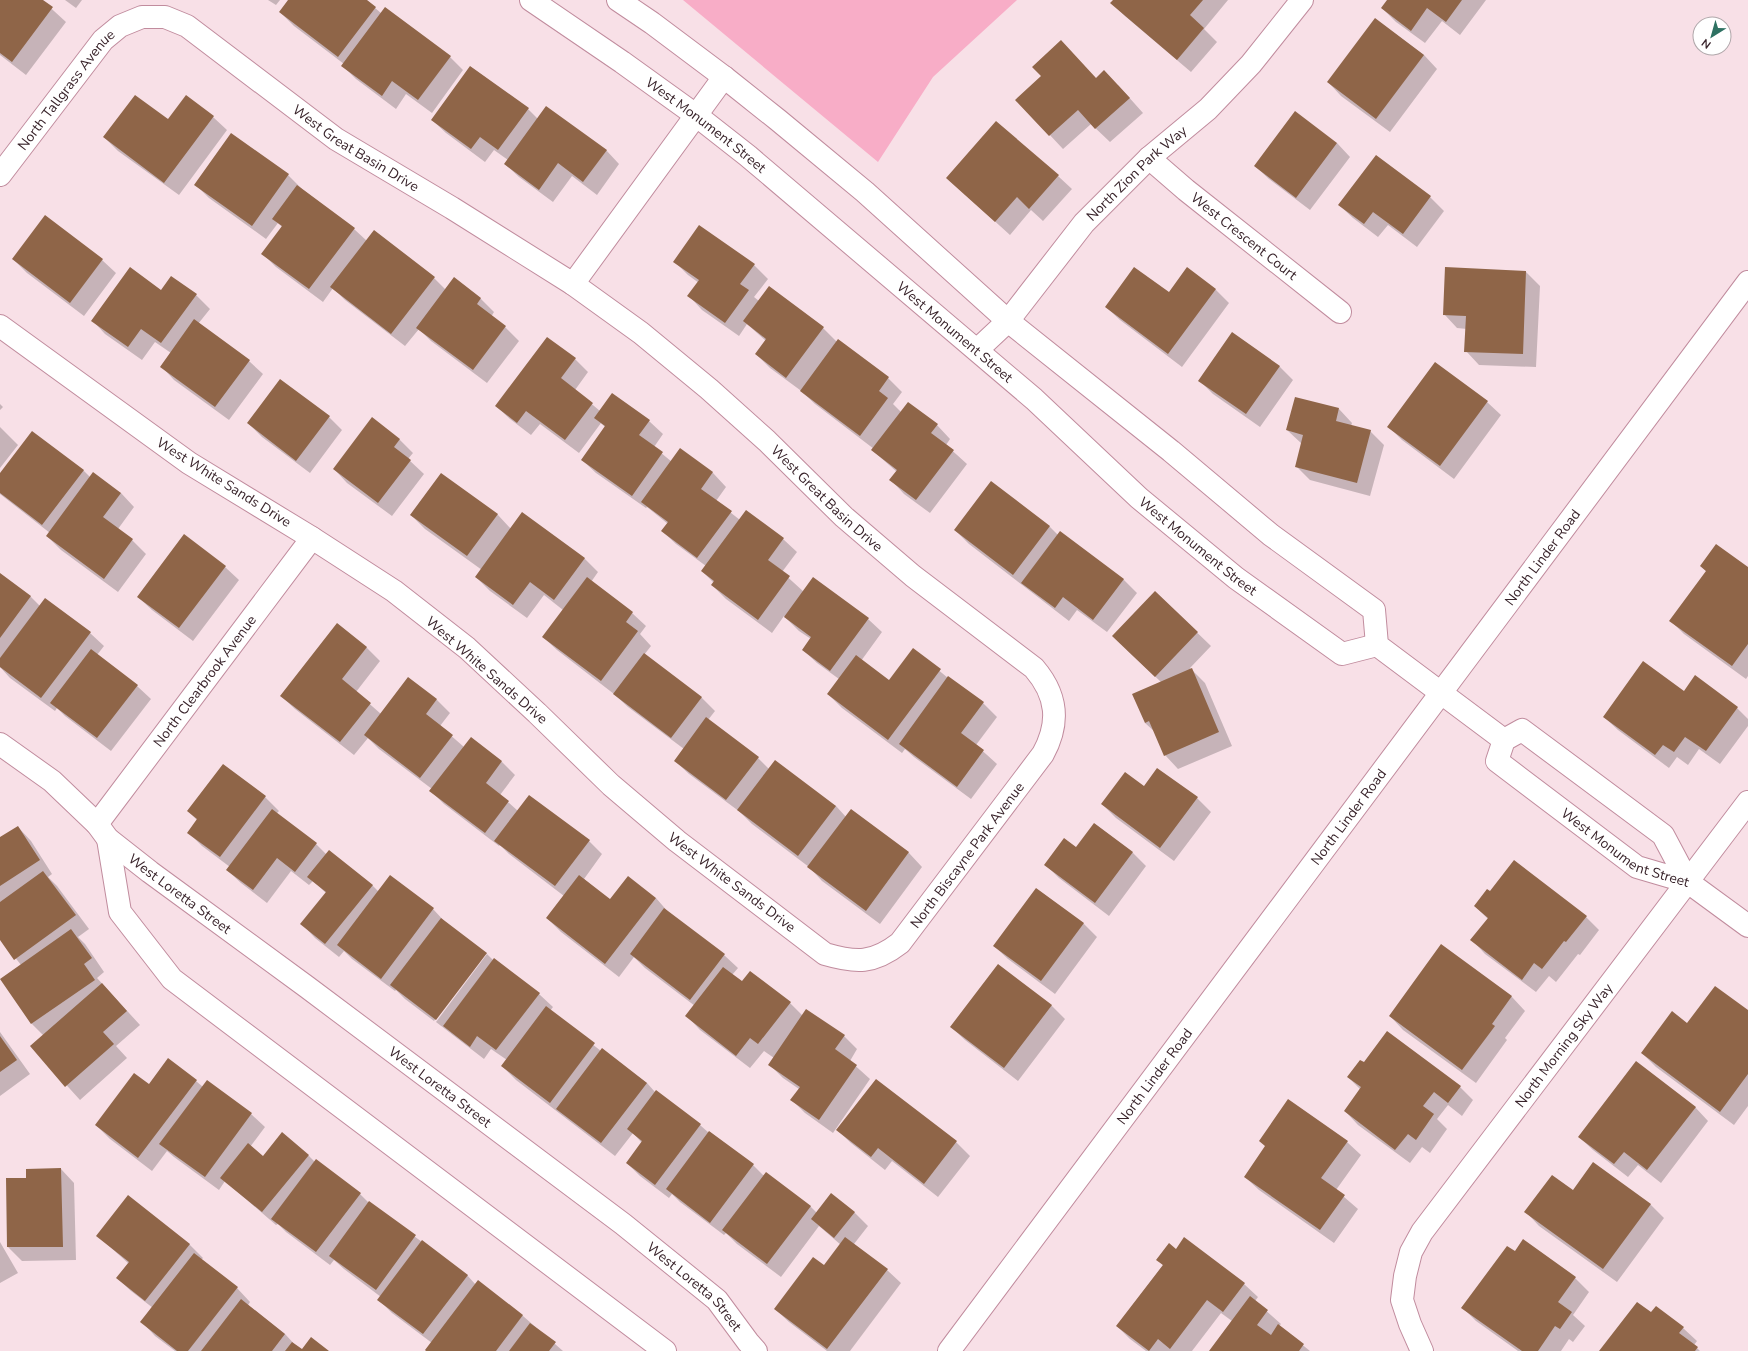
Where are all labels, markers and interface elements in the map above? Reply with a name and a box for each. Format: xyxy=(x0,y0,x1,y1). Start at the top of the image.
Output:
north arrow xyxy=(1692,16,1732,56)
street label: North Tallgrass Avenue xyxy=(13,25,119,154)
text: N xyxy=(1698,35,1714,52)
street label: West Monument Street xyxy=(642,73,770,177)
street label: West Great Basin Drive xyxy=(288,100,423,196)
street label: North Zion Park Way xyxy=(1082,121,1192,225)
street label: West Crescent Court xyxy=(1187,188,1301,285)
street label: West Monument Street xyxy=(893,277,1017,387)
street label: West White Sands Drive xyxy=(153,433,295,532)
street label: West Great Basin Drive xyxy=(767,441,887,556)
street label: West Monument Street xyxy=(1135,493,1261,600)
street label: North Linder Road xyxy=(1500,505,1585,610)
street label: North Clearbrook Avenue xyxy=(149,611,261,751)
street label: West White Sands Drive xyxy=(422,612,552,729)
street label: North Linder Road xyxy=(1306,765,1391,869)
street label: North Biscayne Park Avenue xyxy=(906,778,1029,932)
street label: West Monument Street xyxy=(1557,804,1692,892)
street label: West White Sands Drive xyxy=(664,828,799,937)
street label: West Loretta Street xyxy=(124,849,235,939)
street label: North Morning Sky Way xyxy=(1511,979,1618,1112)
street label: North Linder Road xyxy=(1113,1025,1197,1129)
street label: West Loretta Street xyxy=(384,1042,495,1132)
street label: West Loretta Street xyxy=(643,1238,746,1335)

